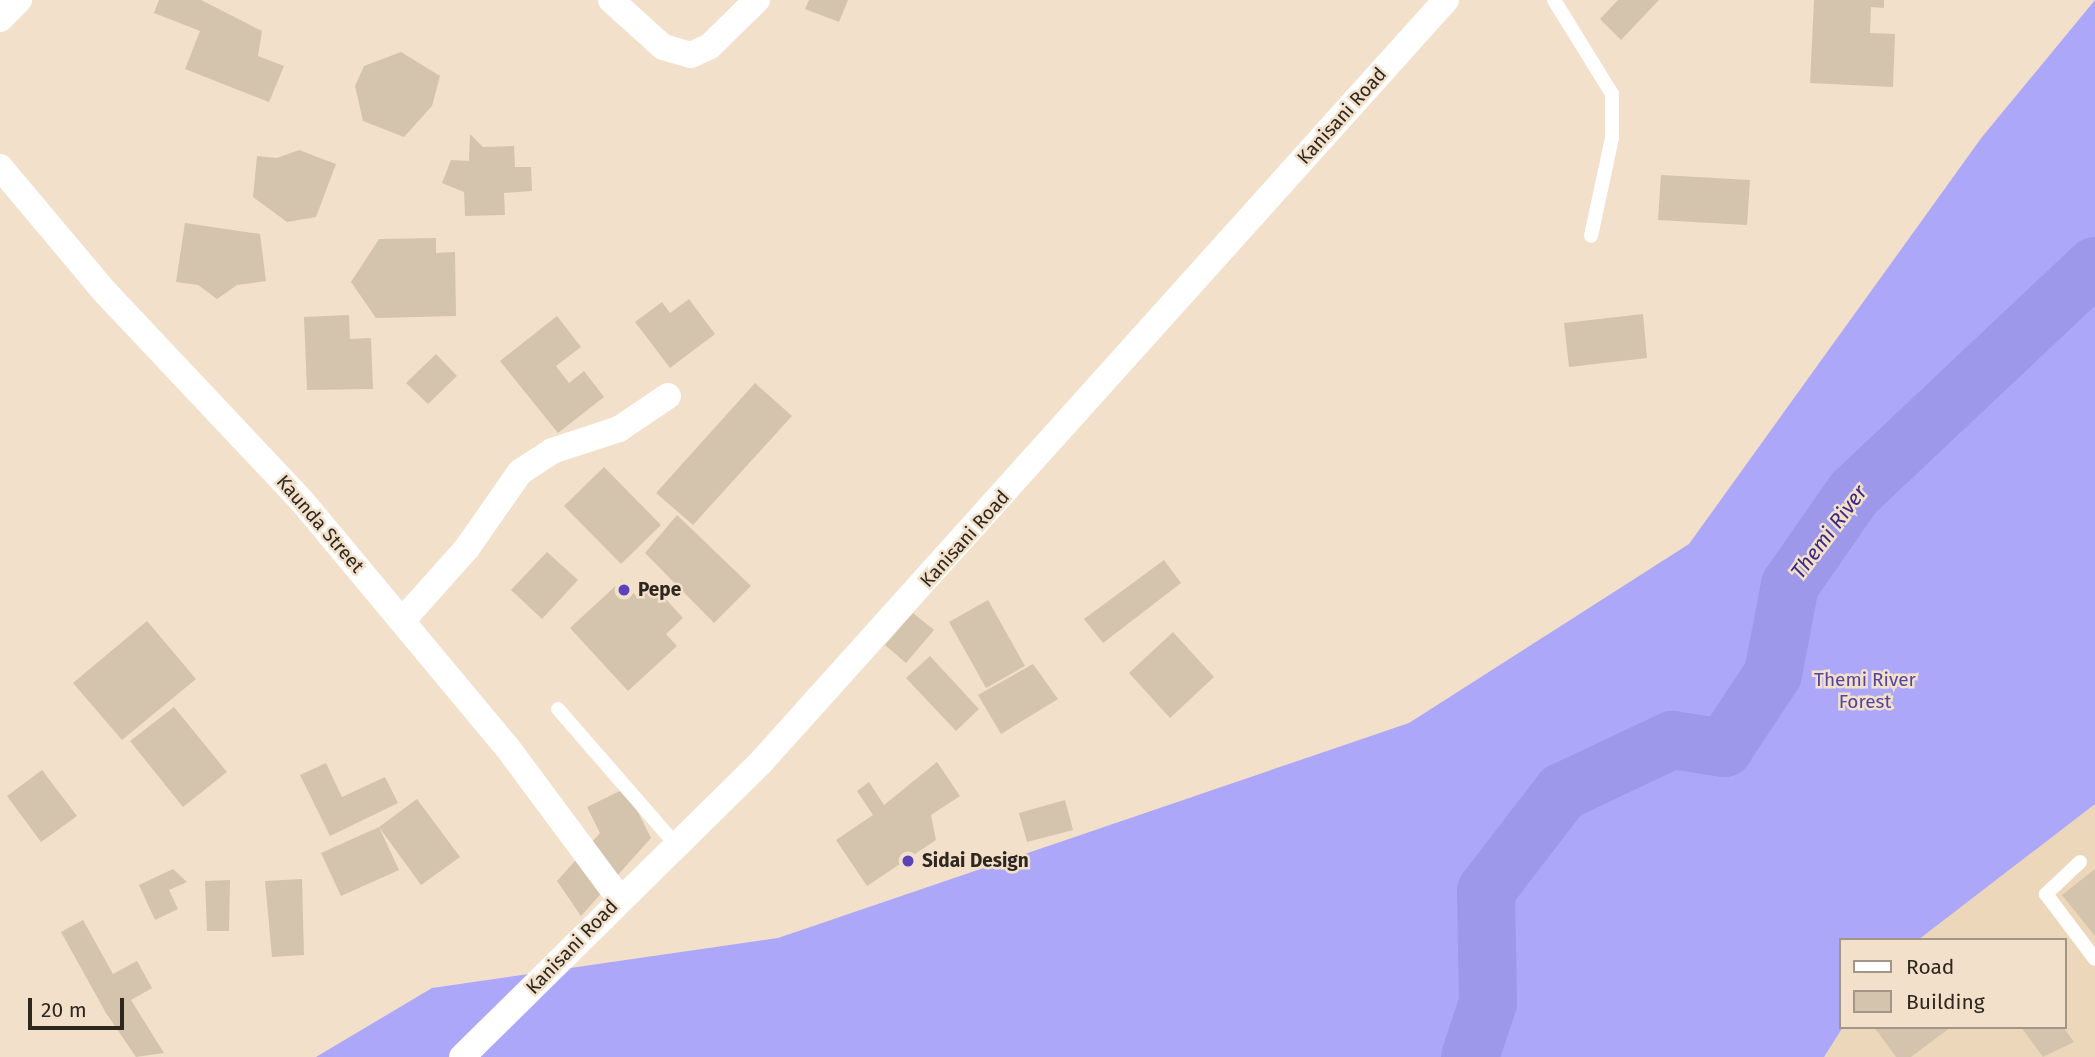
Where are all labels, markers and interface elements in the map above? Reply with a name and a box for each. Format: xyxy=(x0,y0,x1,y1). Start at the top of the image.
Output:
street label: Kanisani Road xyxy=(1293,63,1391,169)
street label: Kaunda Street xyxy=(271,471,369,577)
water label: Themi River xyxy=(1786,480,1872,584)
street label: Kanisani Road xyxy=(916,486,1014,592)
place label: Pepe xyxy=(638,579,681,601)
marker: Pepe xyxy=(616,582,632,598)
park label: Themi River Forest xyxy=(1814,669,1916,713)
place label: Sidai Design xyxy=(922,850,1029,872)
marker: Sidai Design xyxy=(900,853,916,869)
street label: Kanisani Road xyxy=(521,895,623,999)
legend xyxy=(1840,938,2067,1029)
text: Road xyxy=(1906,954,1954,980)
scale bar xyxy=(32,984,128,1028)
text: Building xyxy=(1906,989,1985,1015)
text: 20 m xyxy=(41,997,87,1023)

